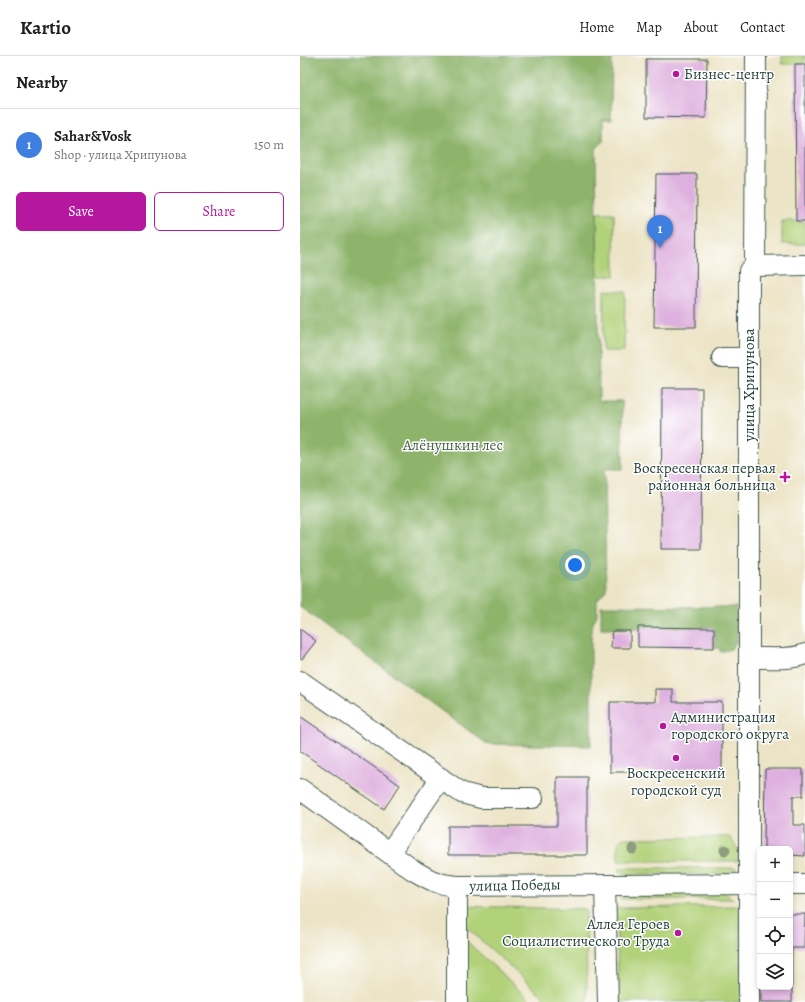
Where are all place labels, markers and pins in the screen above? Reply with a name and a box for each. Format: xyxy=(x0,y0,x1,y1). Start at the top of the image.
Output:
place label: Бизнес-центр xyxy=(684,64,774,84)
marker: Бизнес-центр xyxy=(671,69,681,79)
pin: 1 xyxy=(647,215,673,248)
place label: Воскресенская первая районная больница xyxy=(633,458,776,495)
marker: Воскресенская первая районная больница xyxy=(779,471,791,483)
place label: Администрация городского округа xyxy=(670,707,789,744)
marker: Администрация городского округа xyxy=(658,721,668,731)
marker: Воскресенский городской суд xyxy=(671,753,681,763)
place label: Воскресенский городской суд xyxy=(626,763,726,800)
place label: Аллея Героев Социалистического Труда xyxy=(502,914,670,951)
marker: Аллея Героев Социалистического Труда xyxy=(673,928,683,938)

